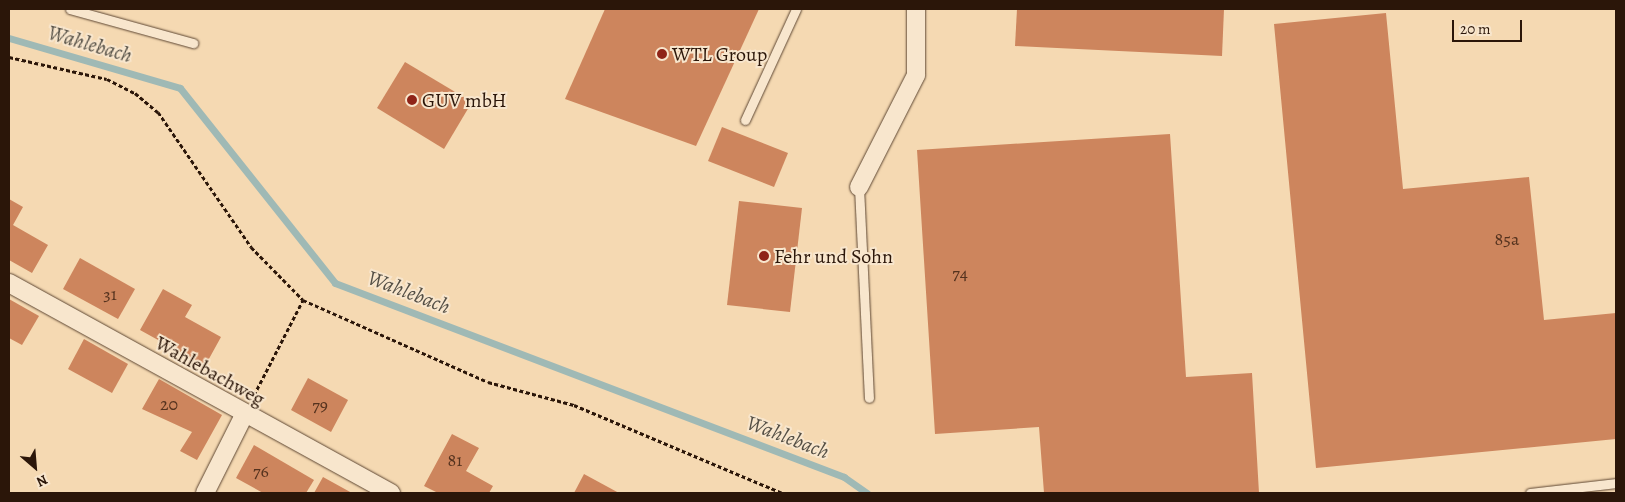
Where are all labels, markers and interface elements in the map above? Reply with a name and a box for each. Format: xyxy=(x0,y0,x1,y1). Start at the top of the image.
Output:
scale bar xyxy=(1455,10,1525,42)
text: 20 m xyxy=(1460,19,1491,39)
water label: Wahlebach xyxy=(45,20,135,68)
place label: WTL Group xyxy=(672,42,767,66)
marker: WTL Group xyxy=(656,48,668,60)
place label: GUV mbH xyxy=(422,88,507,112)
marker: GUV mbH xyxy=(406,94,418,106)
house number: 85a xyxy=(1495,228,1519,250)
place label: Fehr und Sohn xyxy=(774,244,893,268)
marker: Fehr und Sohn xyxy=(758,250,770,262)
house number: 74 xyxy=(952,262,968,284)
water label: Wahlebach xyxy=(364,265,454,319)
house number: 31 xyxy=(103,283,117,305)
street label: Wahlebachweg xyxy=(151,331,269,411)
house number: 20 xyxy=(160,393,178,415)
house number: 79 xyxy=(312,394,328,416)
water label: Wahlebach xyxy=(743,410,833,464)
north arrow xyxy=(10,442,60,492)
house number: 81 xyxy=(448,449,462,471)
house number: 76 xyxy=(253,460,269,482)
text: N xyxy=(33,470,51,492)

